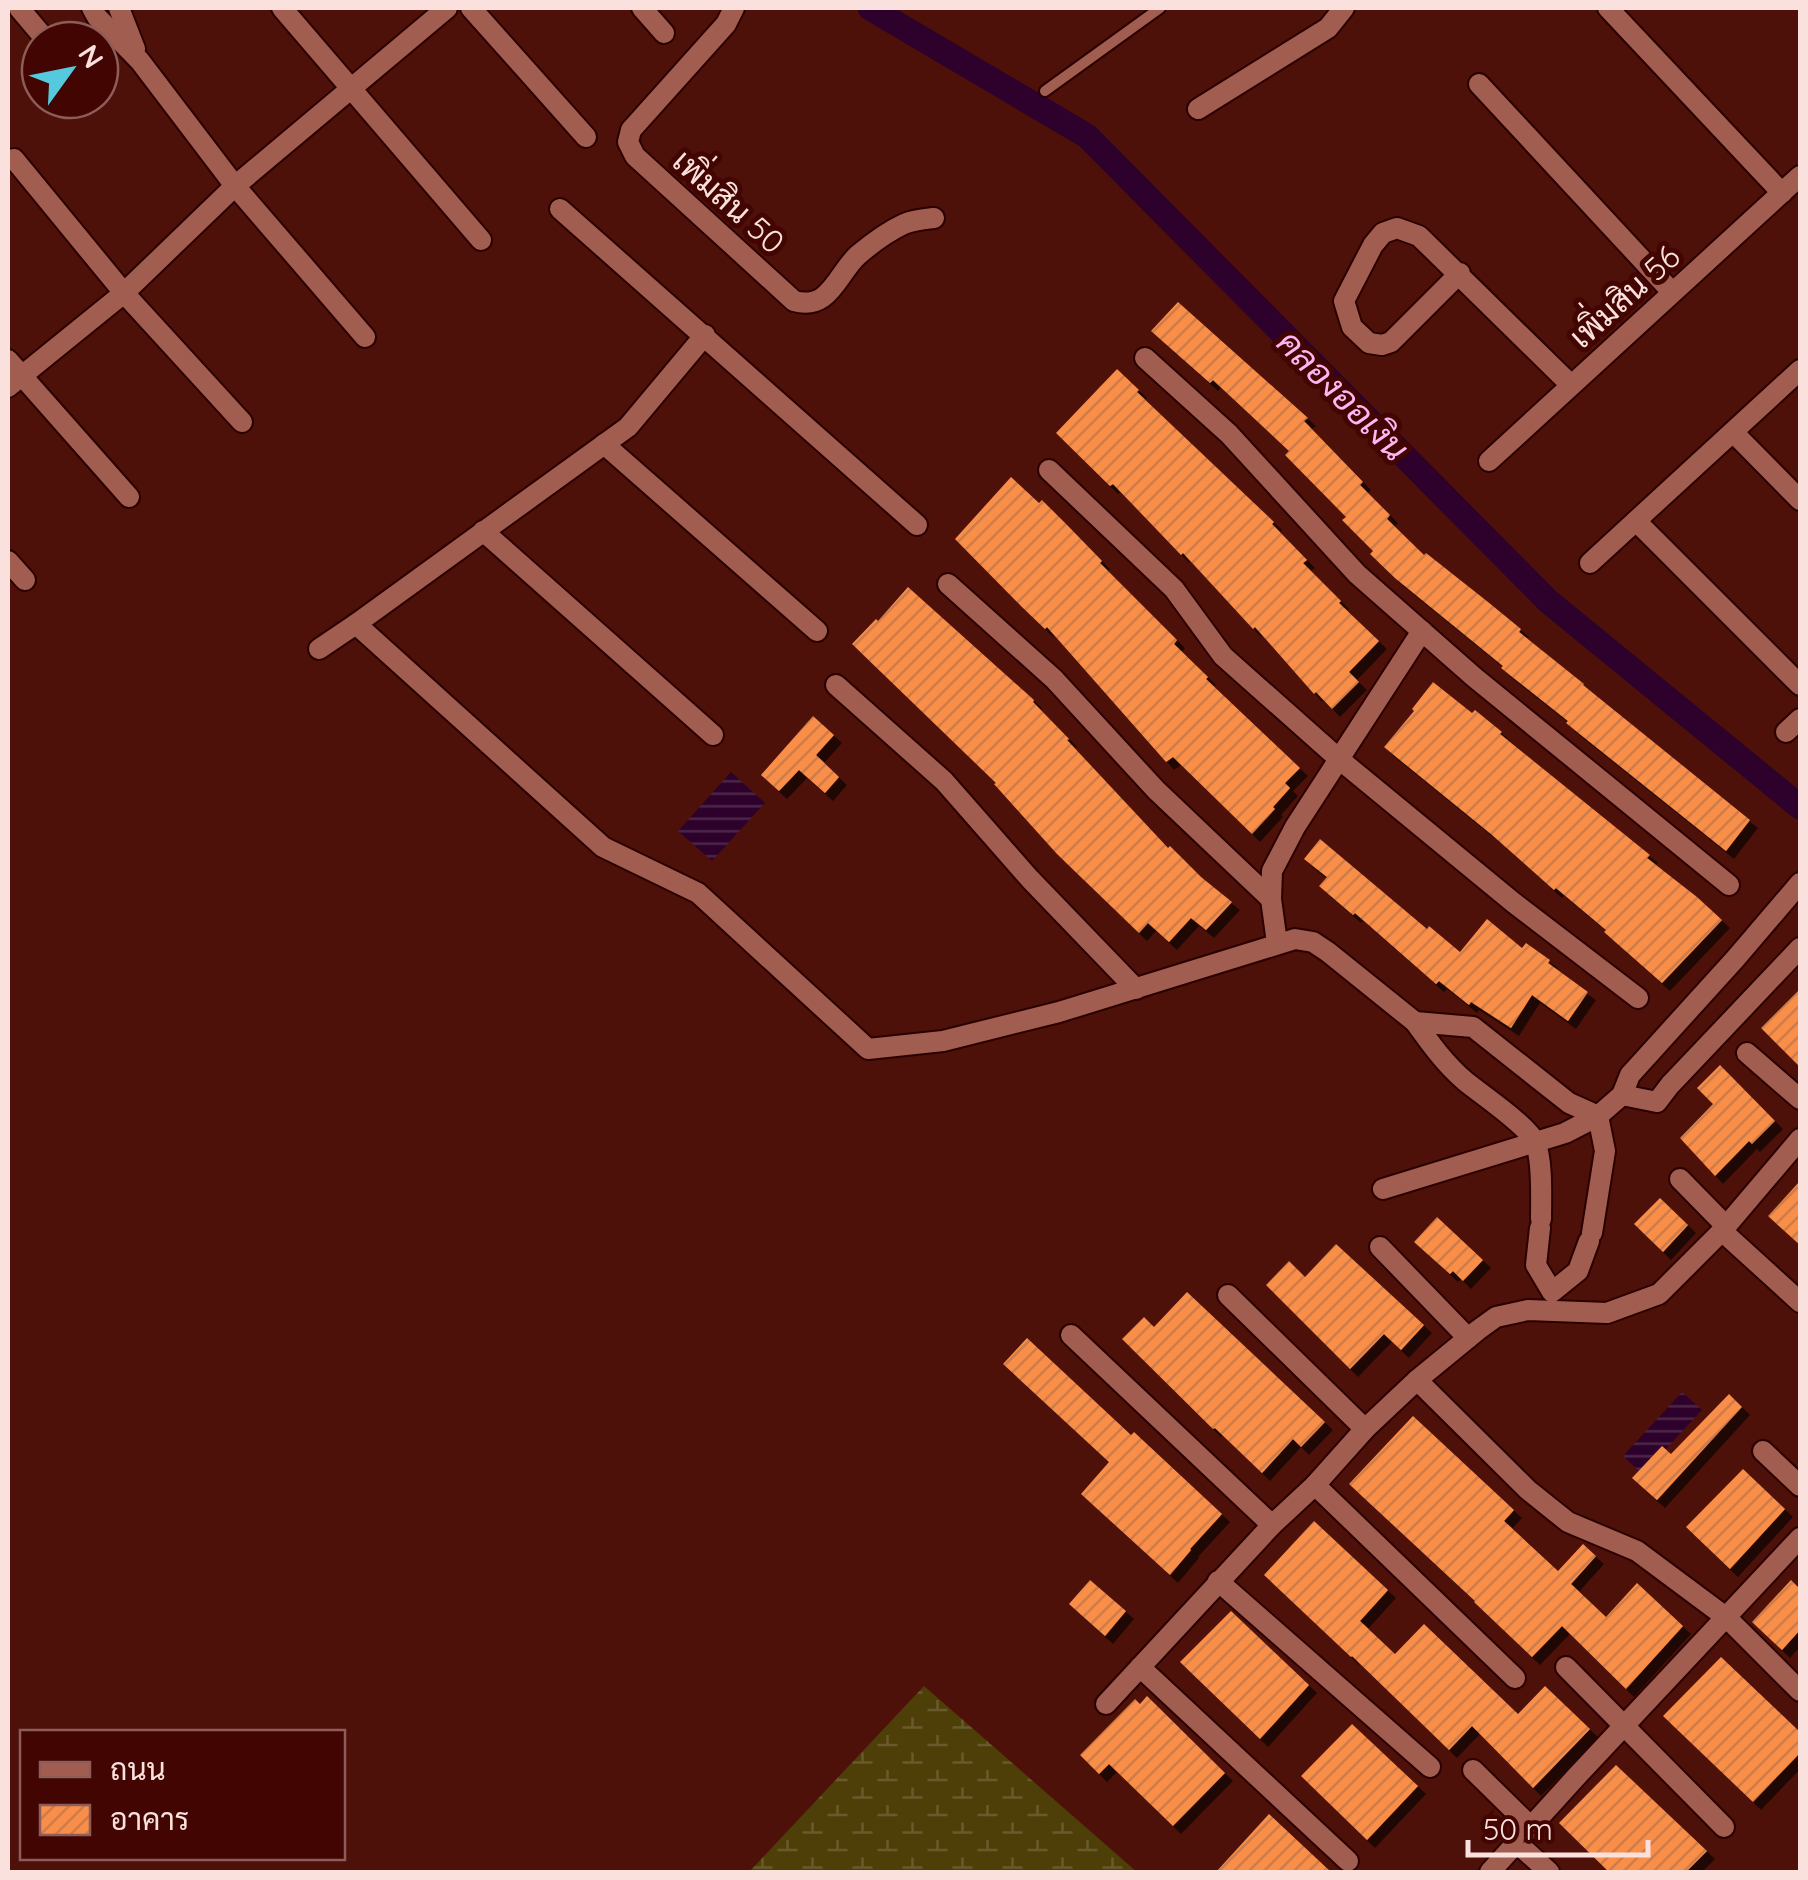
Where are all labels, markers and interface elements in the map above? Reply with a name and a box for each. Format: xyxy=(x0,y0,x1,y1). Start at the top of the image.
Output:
north arrow xyxy=(20,20,120,120)
text: N xyxy=(71,38,112,74)
street label: เพิ่มสิน 50 xyxy=(665,136,797,262)
street label: เพิ่มสิน 56 xyxy=(1557,232,1688,356)
water label: คลองออเงิน xyxy=(1268,320,1418,470)
legend xyxy=(20,1730,345,1860)
text: ถนน xyxy=(110,1750,166,1788)
scale bar xyxy=(1468,1795,1648,1857)
text: อาคาร xyxy=(110,1800,189,1838)
text: 50 m xyxy=(1483,1810,1553,1848)

